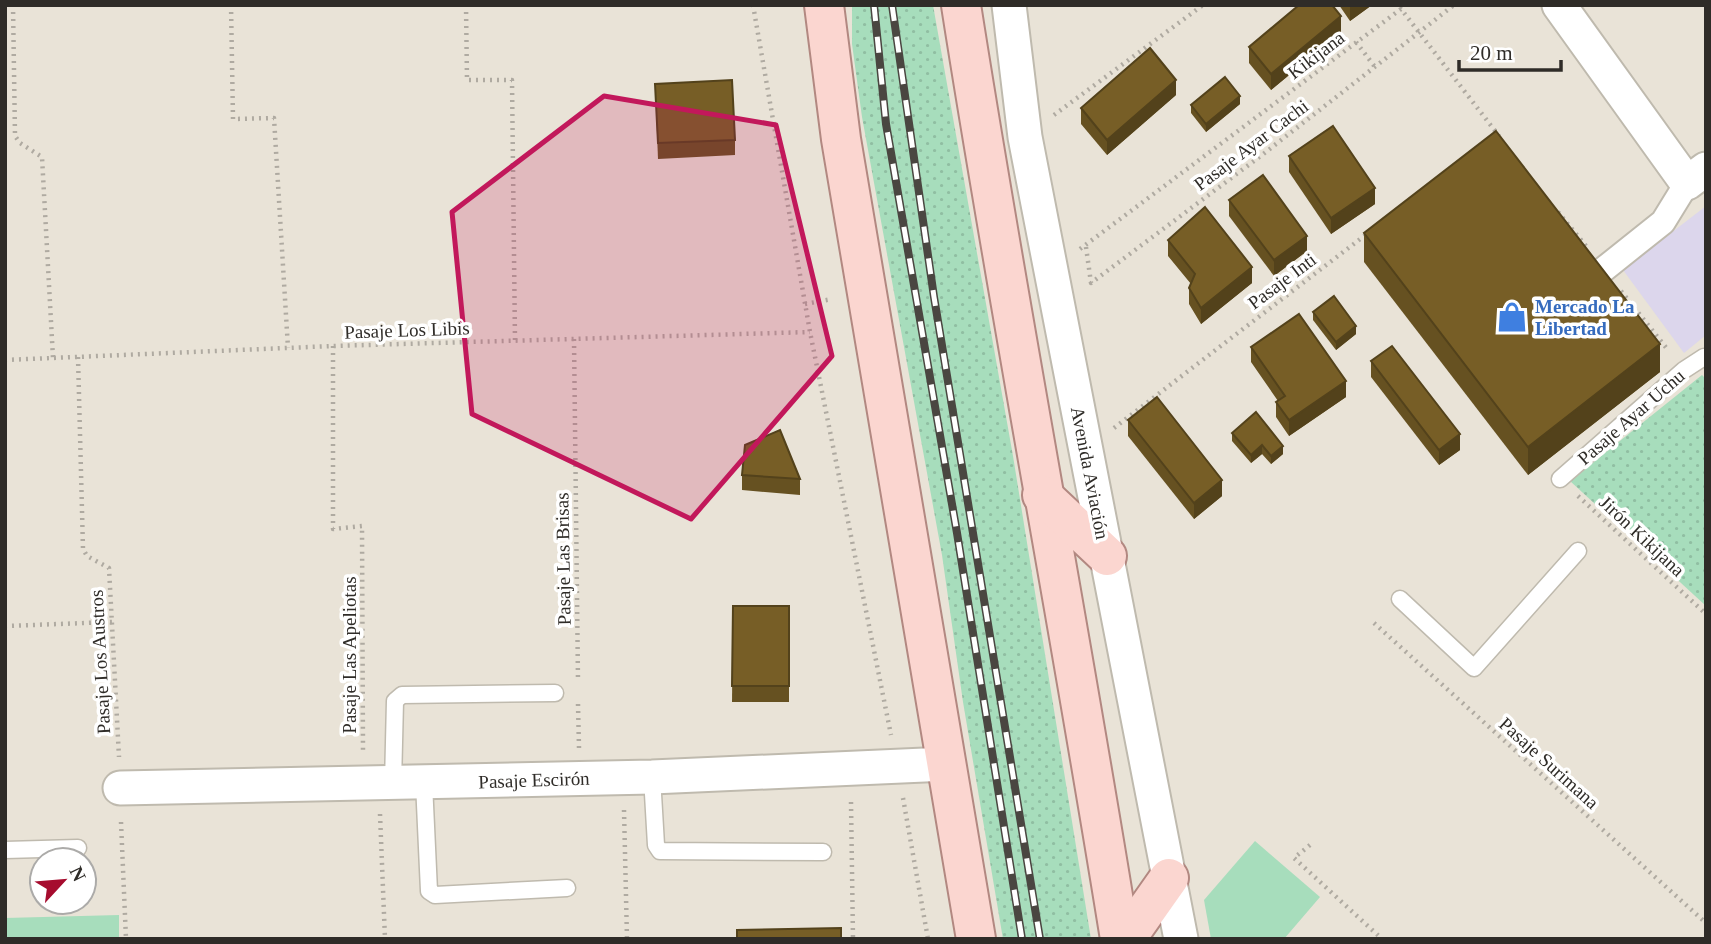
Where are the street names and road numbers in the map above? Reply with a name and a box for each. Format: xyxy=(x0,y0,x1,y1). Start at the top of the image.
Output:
street label: Kikijana xyxy=(1284,27,1349,83)
street label: Pasaje Ayar Cachi xyxy=(1190,95,1312,195)
street label: Pasaje Inti xyxy=(1244,249,1320,313)
street label: Pasaje Los Libis xyxy=(344,317,470,343)
street label: Pasaje Ayar Uchu xyxy=(1573,365,1689,469)
street label: Avenida Aviación xyxy=(1067,405,1113,542)
street label: Jirón Kikijana xyxy=(1595,491,1689,581)
street label: Pasaje Las Brisas xyxy=(551,492,575,626)
street label: Pasaje Las Apeliotas xyxy=(339,576,360,734)
street label: Pasaje Los Austros xyxy=(86,589,114,735)
street label: Pasaje Surimana xyxy=(1495,713,1603,813)
street label: Pasaje Escirón xyxy=(478,768,590,792)

